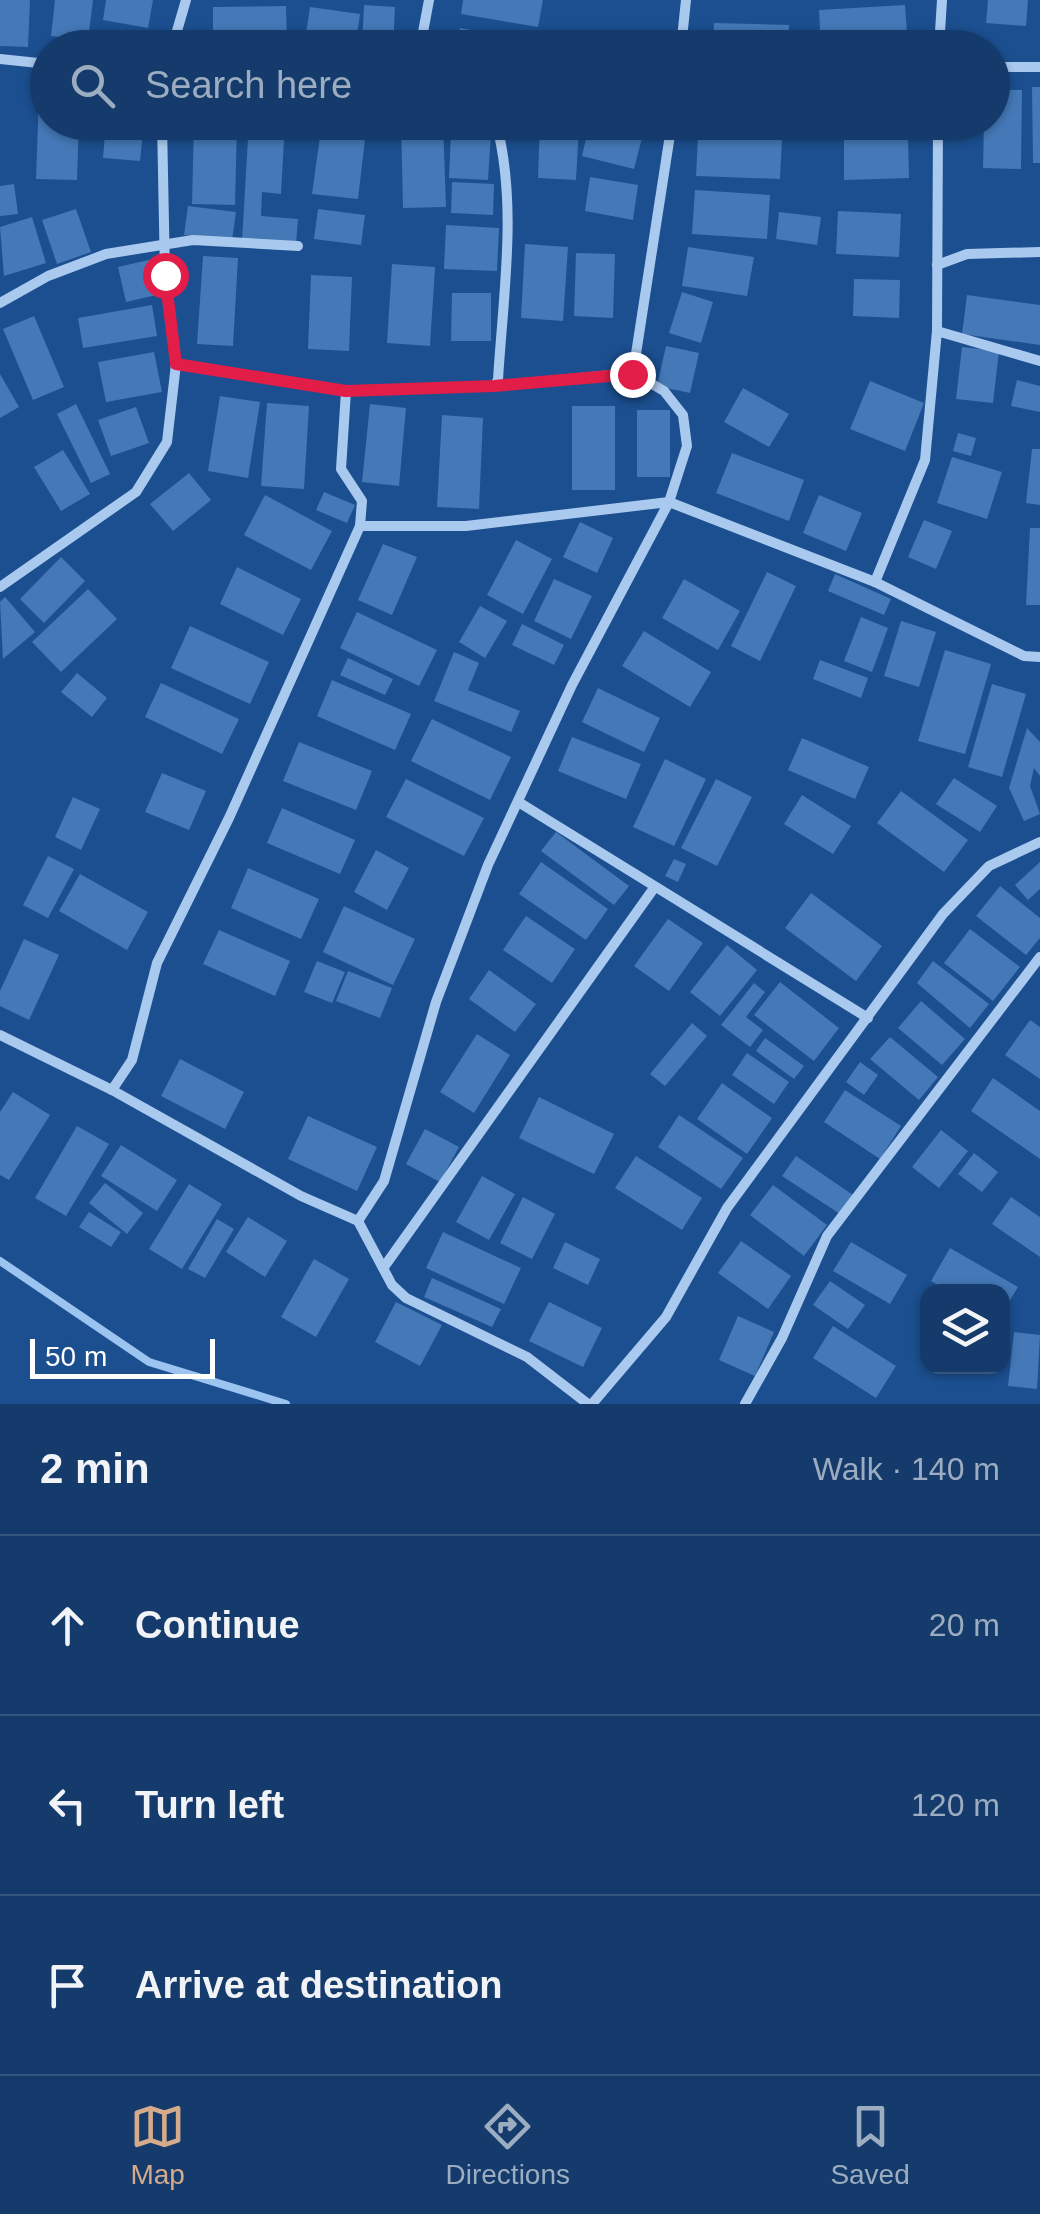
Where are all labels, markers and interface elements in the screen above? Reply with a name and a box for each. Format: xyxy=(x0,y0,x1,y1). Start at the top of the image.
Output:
search box xyxy=(30,30,1010,140)
icon: search xyxy=(65,58,120,113)
text: Search here xyxy=(145,64,352,106)
route start xyxy=(143,253,189,299)
route end xyxy=(610,352,656,398)
map controls xyxy=(920,1284,1010,1374)
button: layers xyxy=(920,1284,1010,1374)
scale bar xyxy=(30,1334,215,1378)
text: 50 m xyxy=(45,1341,107,1372)
text: 2 min xyxy=(40,1445,150,1492)
text: Walk · 140 m xyxy=(813,1451,1000,1487)
icon: ahead xyxy=(40,1598,95,1653)
text: Continue xyxy=(135,1604,300,1646)
text: 20 m xyxy=(929,1607,1000,1643)
icon: left xyxy=(40,1778,95,1833)
text: Turn left xyxy=(135,1784,284,1826)
text: 120 m xyxy=(911,1787,1000,1823)
icon: arrive xyxy=(40,1958,95,2013)
text: Arrive at destination xyxy=(135,1964,502,2006)
tab: Map xyxy=(130,2099,185,2191)
tab: Directions xyxy=(446,2099,570,2191)
tab: Saved xyxy=(830,2099,910,2191)

